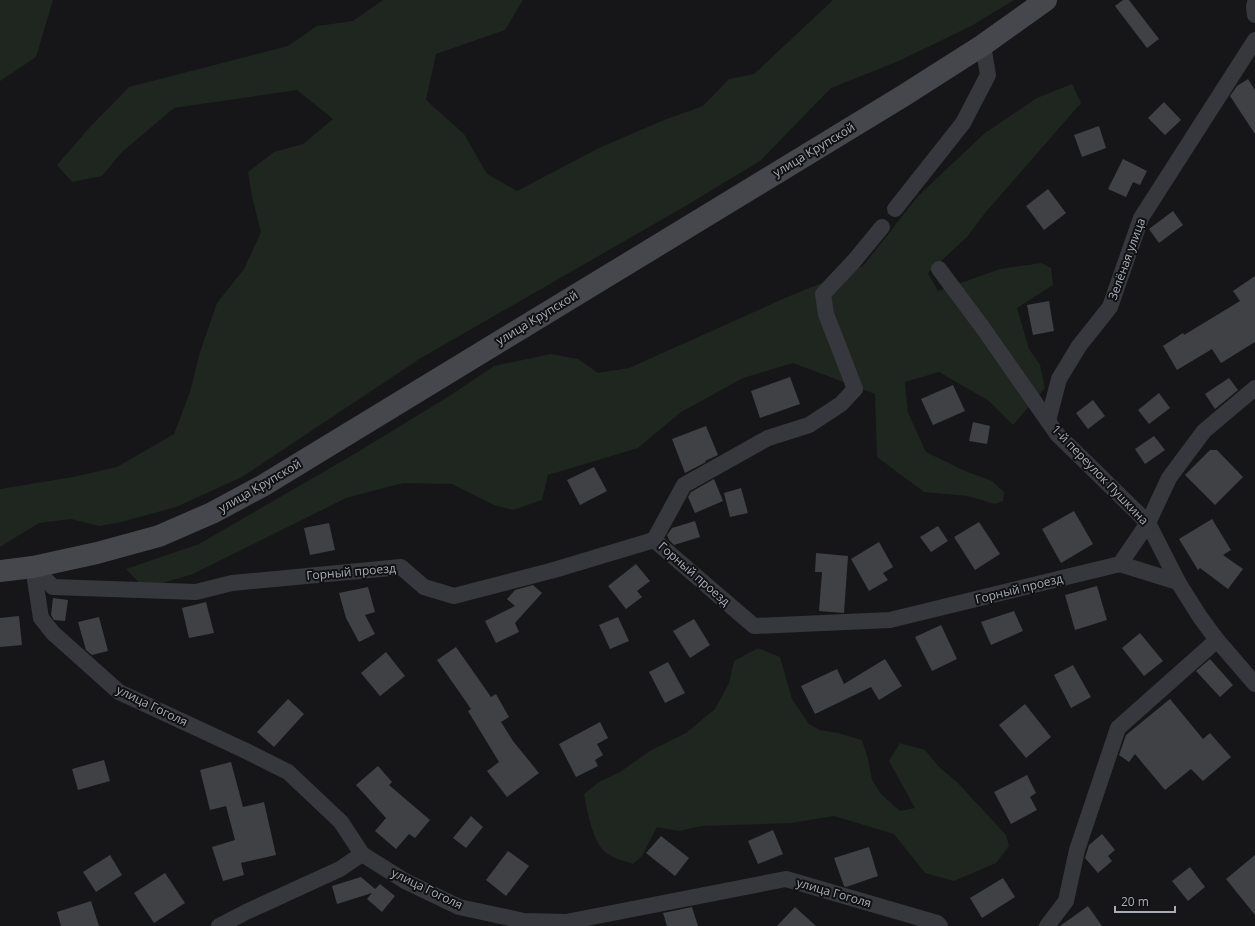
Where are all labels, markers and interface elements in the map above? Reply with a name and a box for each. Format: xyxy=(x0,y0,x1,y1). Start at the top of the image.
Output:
street label: улица Крупской xyxy=(770,118,858,181)
street label: Зелёная улица xyxy=(1104,215,1149,302)
street label: улица Крупской xyxy=(493,286,581,349)
street label: 1-й переулок Пушкина xyxy=(1048,421,1153,528)
street label: улица Крупской xyxy=(215,455,304,516)
street label: Горный проезд xyxy=(655,538,734,610)
street label: Горный проезд xyxy=(305,559,397,584)
street label: Горный проезд xyxy=(973,569,1065,608)
street label: улица Гоголя xyxy=(114,681,191,730)
street label: улица Гоголя xyxy=(389,864,466,913)
street label: улица Гоголя xyxy=(795,874,874,911)
scale bar xyxy=(1115,888,1175,914)
text: 20 m xyxy=(1121,893,1149,910)

